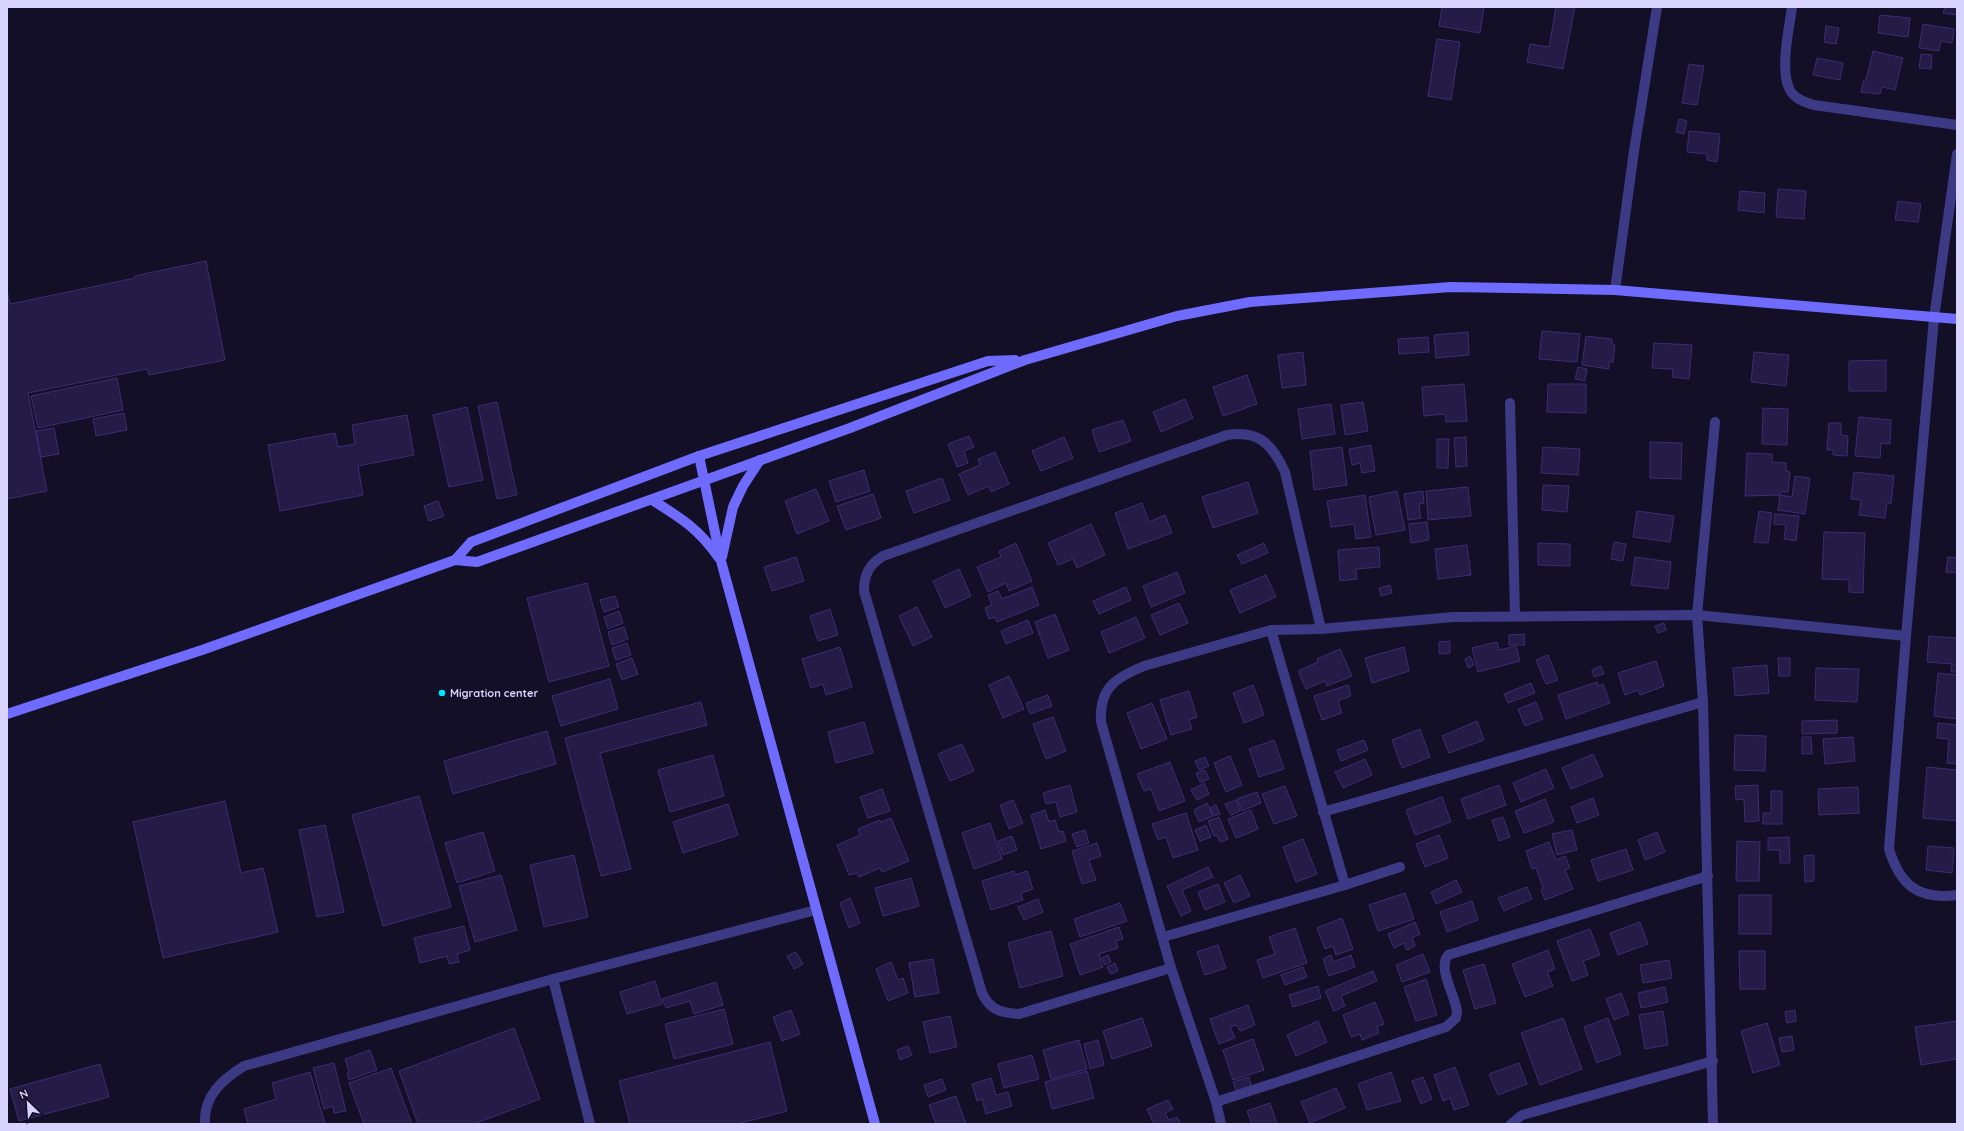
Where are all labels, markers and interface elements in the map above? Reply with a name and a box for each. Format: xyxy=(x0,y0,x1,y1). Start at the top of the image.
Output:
place label: Migration center xyxy=(450,686,538,700)
marker: Migration center xyxy=(437,688,447,698)
north arrow xyxy=(8,1083,48,1123)
text: N xyxy=(17,1086,30,1102)

